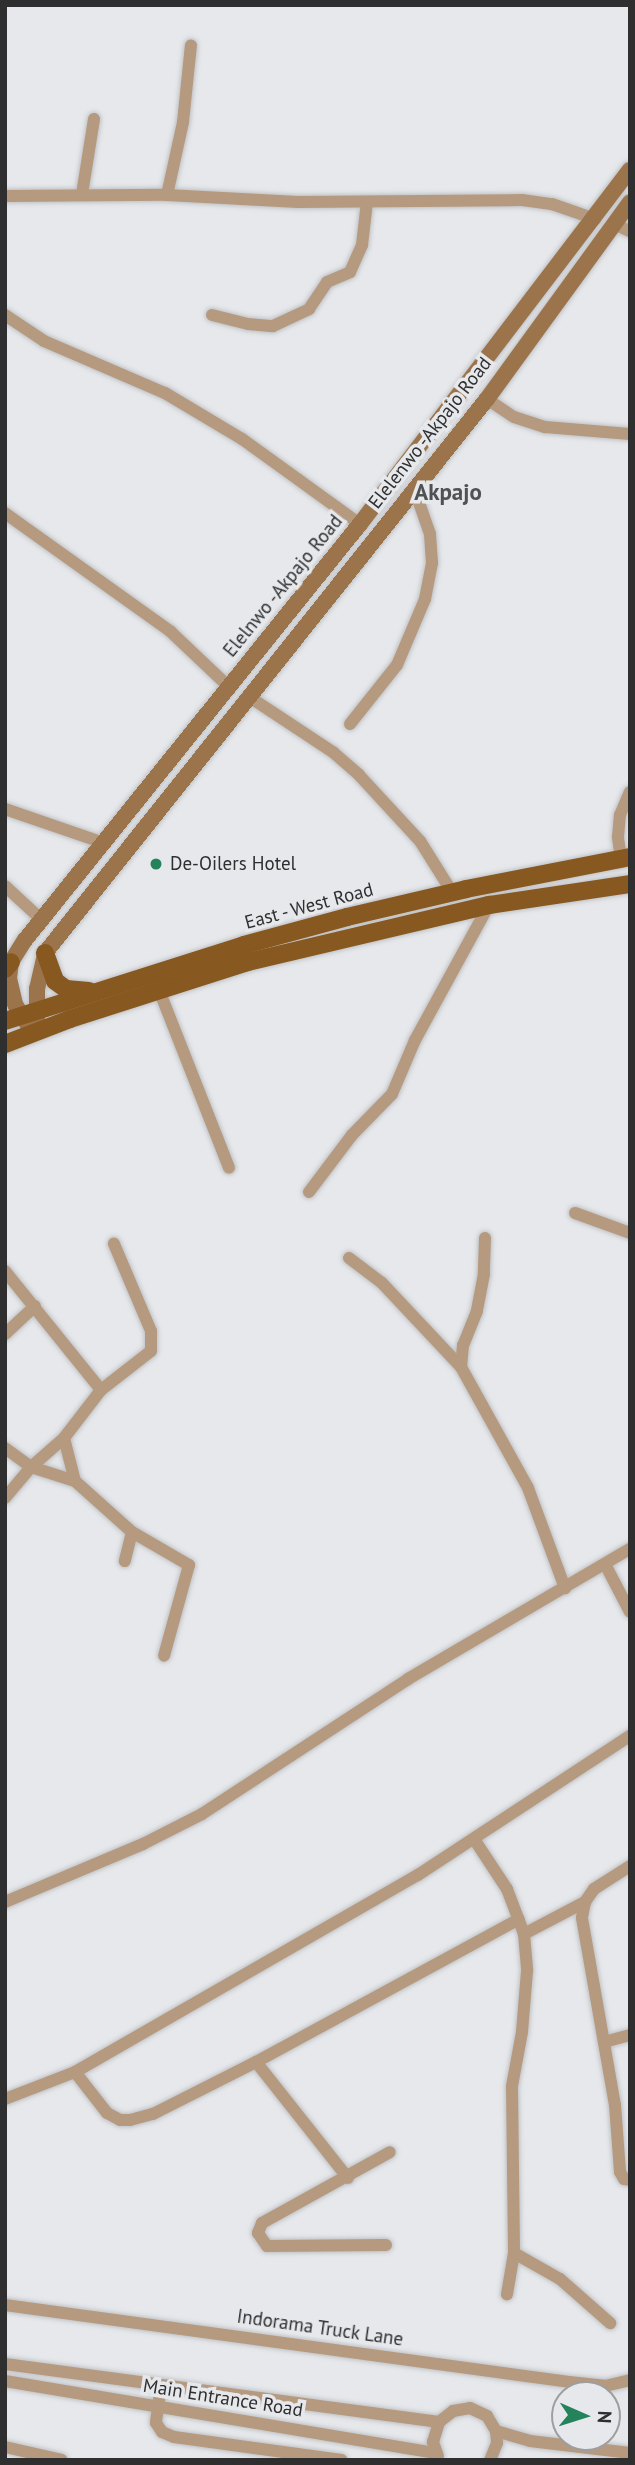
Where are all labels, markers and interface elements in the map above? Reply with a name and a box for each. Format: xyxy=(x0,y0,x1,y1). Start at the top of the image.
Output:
street label: Elelenwo -Akpajo Road xyxy=(363,352,497,514)
district label: Akpajo xyxy=(414,478,482,506)
street label: Elelnwo -Akpajo Road xyxy=(218,510,348,662)
place label: De-Oilers Hotel xyxy=(170,853,296,875)
marker: De-Oilers Hotel xyxy=(148,856,164,872)
street label: East - West Road xyxy=(241,877,377,935)
street label: Indorama Truck Lane xyxy=(235,2305,405,2351)
street label: Main Entrance Road xyxy=(142,2374,304,2422)
north arrow xyxy=(551,2381,621,2451)
text: N xyxy=(593,2410,617,2424)

